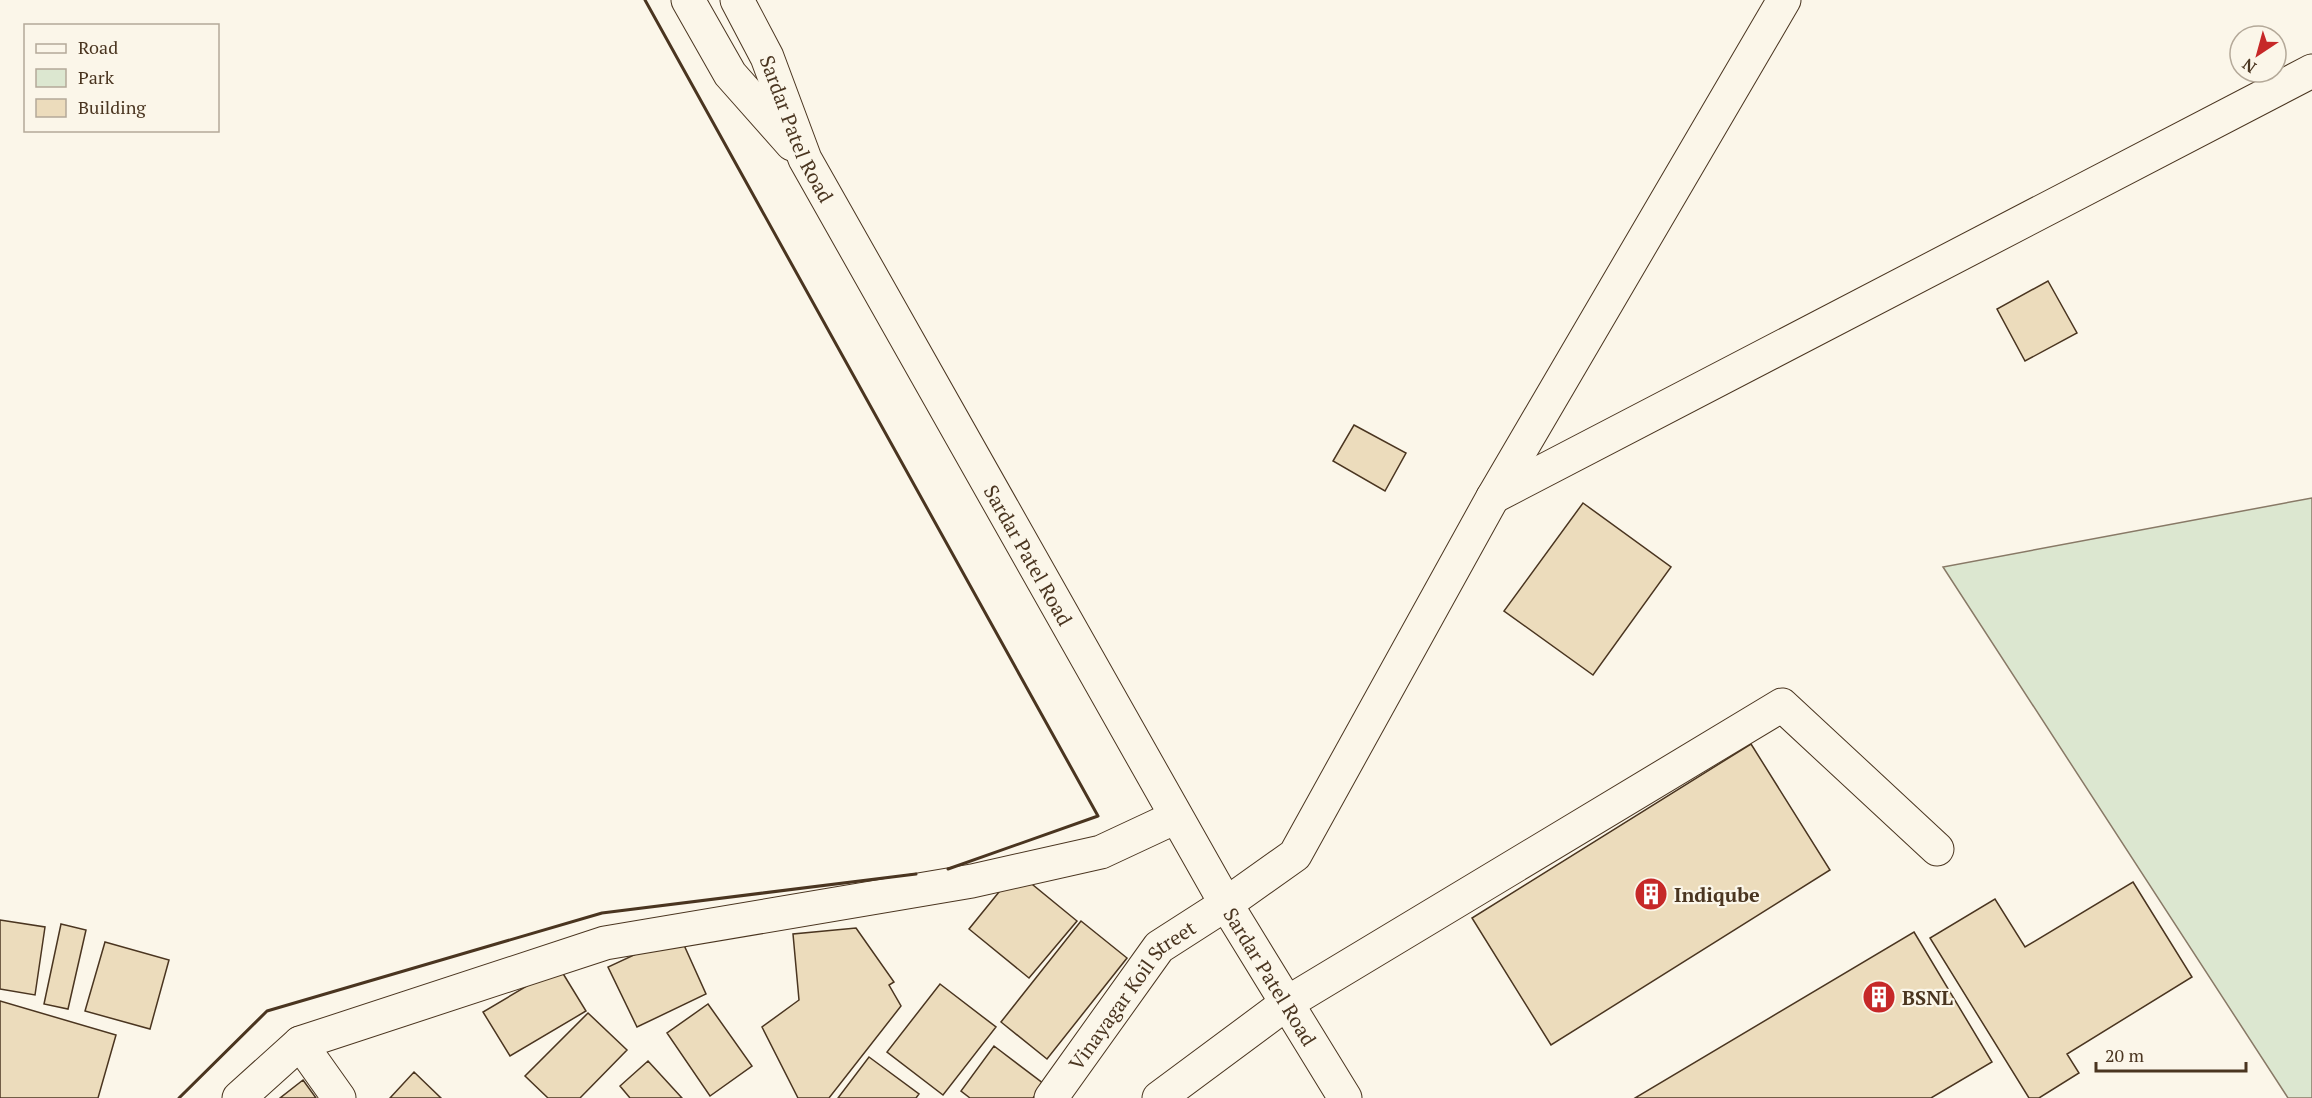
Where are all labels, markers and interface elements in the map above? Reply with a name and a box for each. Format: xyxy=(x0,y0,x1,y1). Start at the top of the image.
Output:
legend xyxy=(24,24,219,132)
north arrow xyxy=(2228,24,2288,84)
text: Road xyxy=(78,35,118,59)
street label: Sardar Patel Road xyxy=(754,51,840,207)
text: N xyxy=(2238,54,2261,79)
text: Park xyxy=(78,65,115,89)
text: Building xyxy=(78,95,146,119)
street label: Sardar Patel Road xyxy=(978,480,1079,630)
building icon: Indiqube xyxy=(1633,876,1669,912)
place label: Indiqube xyxy=(1674,881,1760,908)
street label: Sardar Patel Road xyxy=(1218,902,1323,1051)
street label: Vinayagar Koil Street xyxy=(1062,913,1201,1075)
building icon: BSNL xyxy=(1861,979,1897,1015)
place label: BSNL xyxy=(1902,984,1953,1011)
scale bar xyxy=(2096,1035,2246,1073)
text: 20 m xyxy=(2105,1043,2145,1067)

